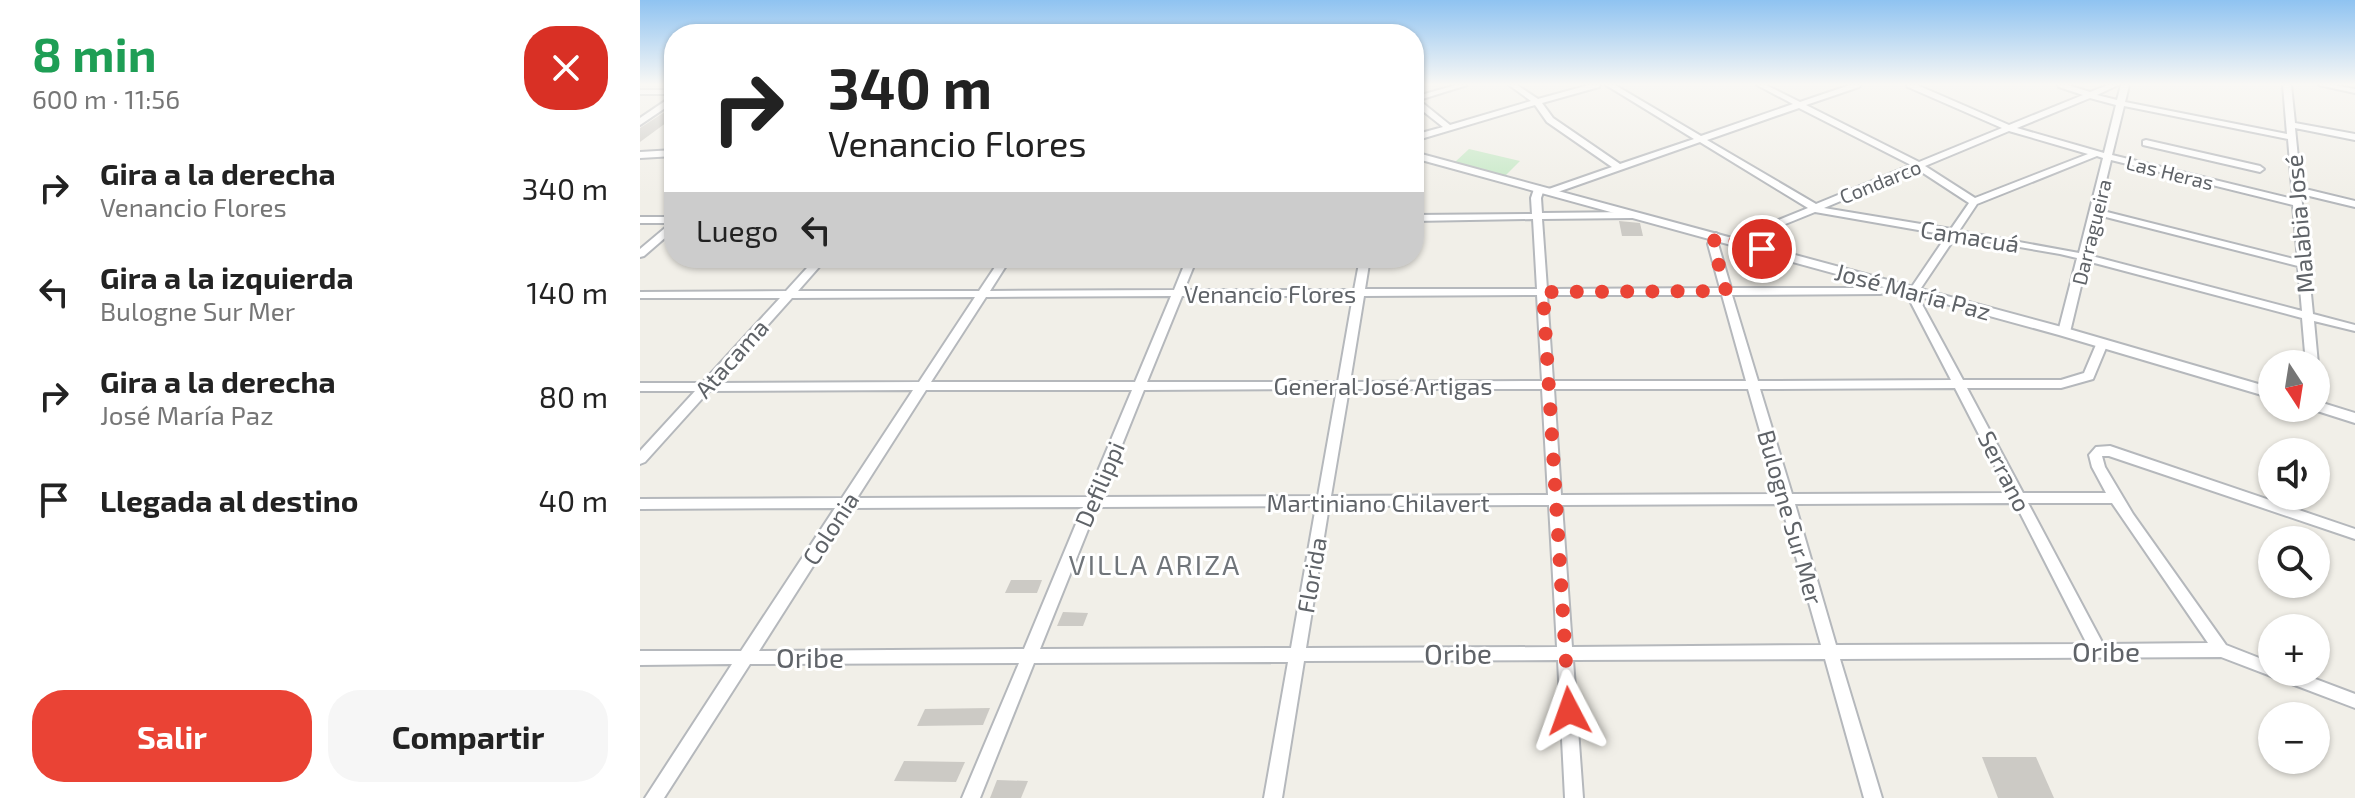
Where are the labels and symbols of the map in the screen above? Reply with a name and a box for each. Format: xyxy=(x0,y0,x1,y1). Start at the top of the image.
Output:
street label: Las Heras xyxy=(2124,150,2216,194)
street label: Malabia José xyxy=(2278,153,2320,295)
street label: Condarco xyxy=(1836,154,1924,208)
street label: Darragueira xyxy=(2066,176,2116,288)
street label: Camacuá xyxy=(1919,214,2021,258)
pin xyxy=(1728,215,1796,283)
street label: José María Paz xyxy=(1832,256,1994,326)
street label: Venancio Flores xyxy=(1184,279,1356,308)
street label: Atacama xyxy=(688,313,774,403)
north arrow xyxy=(2258,350,2330,422)
street label: General José Artigas xyxy=(1274,371,1492,400)
street label: Bulogne Sur Mer xyxy=(1752,426,1830,608)
street label: Serrano xyxy=(1972,426,2038,516)
street label: Defilippi xyxy=(1068,437,1130,531)
street label: Colonia xyxy=(796,486,864,570)
street label: Martiniano Chilavert xyxy=(1266,488,1490,517)
street label: Florida xyxy=(1290,535,1332,615)
district label: VILLA ARIZA xyxy=(1069,547,1241,581)
street label: Oribe xyxy=(2072,634,2140,668)
street label: Oribe xyxy=(1424,635,1492,671)
street label: Oribe xyxy=(776,640,844,674)
position arrow xyxy=(1527,669,1611,753)

